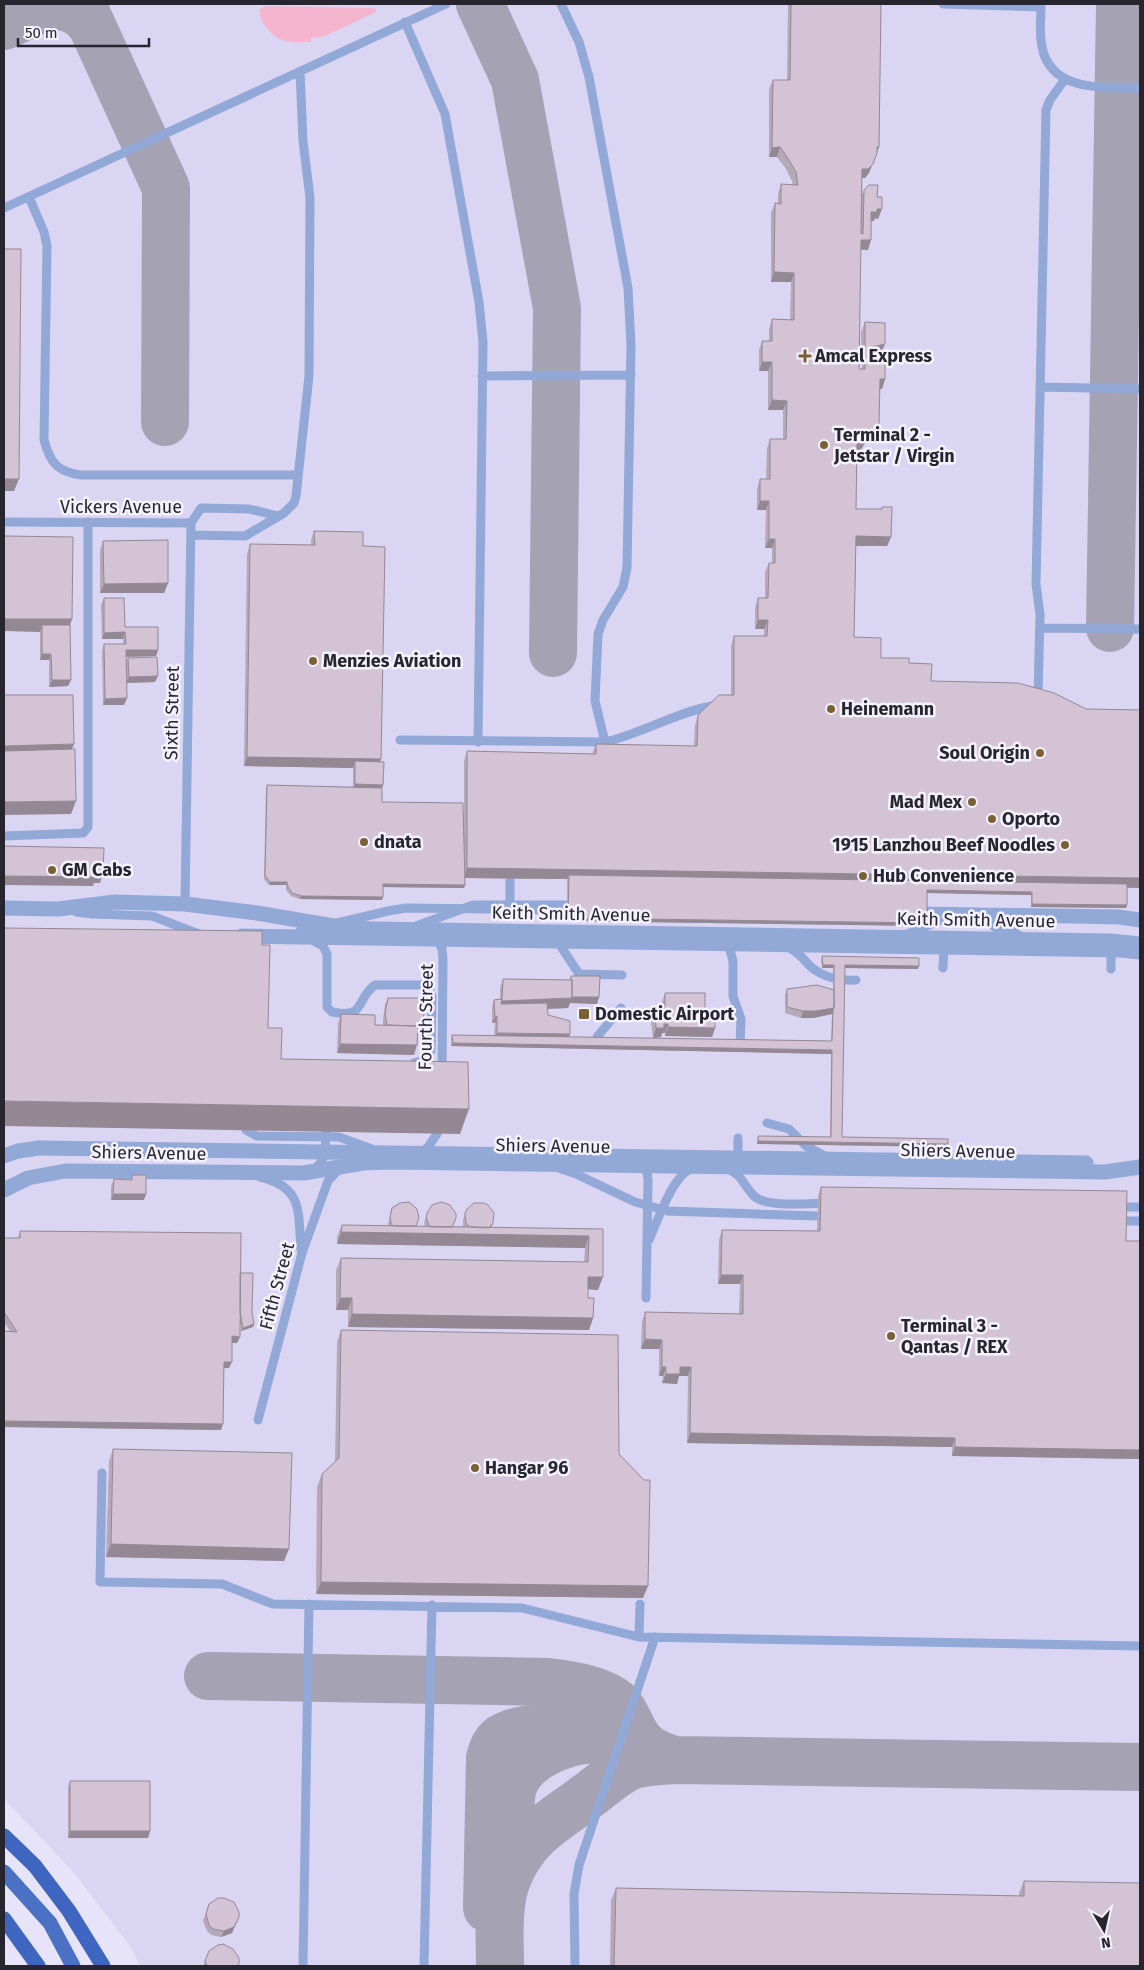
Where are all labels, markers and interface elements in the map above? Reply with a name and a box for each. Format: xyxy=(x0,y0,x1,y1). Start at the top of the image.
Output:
scale bar xyxy=(18,15,149,47)
text: 50 m xyxy=(25,24,58,42)
place label: Amcal Express xyxy=(814,345,932,367)
marker: Amcal Express xyxy=(799,350,811,362)
place label: Terminal 2 - Jetstar / Virgin xyxy=(833,424,955,467)
marker: Terminal 2 - Jetstar / Virgin xyxy=(818,439,830,451)
street label: Vickers Avenue xyxy=(60,496,182,518)
place label: Menzies Aviation xyxy=(323,650,461,672)
marker: Menzies Aviation xyxy=(307,655,319,667)
street label: Sixth Street xyxy=(160,665,184,760)
place label: Heinemann xyxy=(841,698,934,720)
marker: Heinemann xyxy=(825,703,837,715)
place label: Soul Origin xyxy=(939,742,1030,764)
marker: Soul Origin xyxy=(1034,747,1046,759)
place label: Mad Mex xyxy=(890,791,963,813)
marker: Mad Mex xyxy=(966,796,978,808)
place label: Oporto xyxy=(1002,808,1060,830)
marker: Oporto xyxy=(986,813,998,825)
place label: dnata xyxy=(374,831,422,853)
place label: 1915 Lanzhou Beef Noodles xyxy=(832,834,1055,856)
marker: dnata xyxy=(358,836,370,848)
marker: 1915 Lanzhou Beef Noodles xyxy=(1059,839,1071,851)
place label: GM Cabs xyxy=(62,859,132,881)
marker: GM Cabs xyxy=(46,864,58,876)
place label: Hub Convenience xyxy=(873,865,1014,887)
marker: Hub Convenience xyxy=(857,870,869,882)
street label: Keith Smith Avenue xyxy=(491,902,651,926)
street label: Keith Smith Avenue xyxy=(896,908,1056,932)
street label: Fourth Street xyxy=(414,963,438,1071)
place label: Domestic Airport xyxy=(595,1003,735,1025)
marker: Domestic Airport xyxy=(577,1007,591,1021)
street label: Shiers Avenue xyxy=(495,1134,611,1158)
street label: Shiers Avenue xyxy=(900,1139,1016,1163)
street label: Shiers Avenue xyxy=(91,1141,207,1165)
street label: Fifth Street xyxy=(255,1239,299,1332)
place label: Terminal 3 - Qantas / REX xyxy=(901,1315,1008,1358)
marker: Terminal 3 - Qantas / REX xyxy=(885,1330,897,1342)
place label: Hangar 96 xyxy=(485,1457,568,1479)
marker: Hangar 96 xyxy=(469,1462,481,1474)
north arrow xyxy=(1079,1905,1129,1955)
text: N xyxy=(1100,1933,1112,1951)

